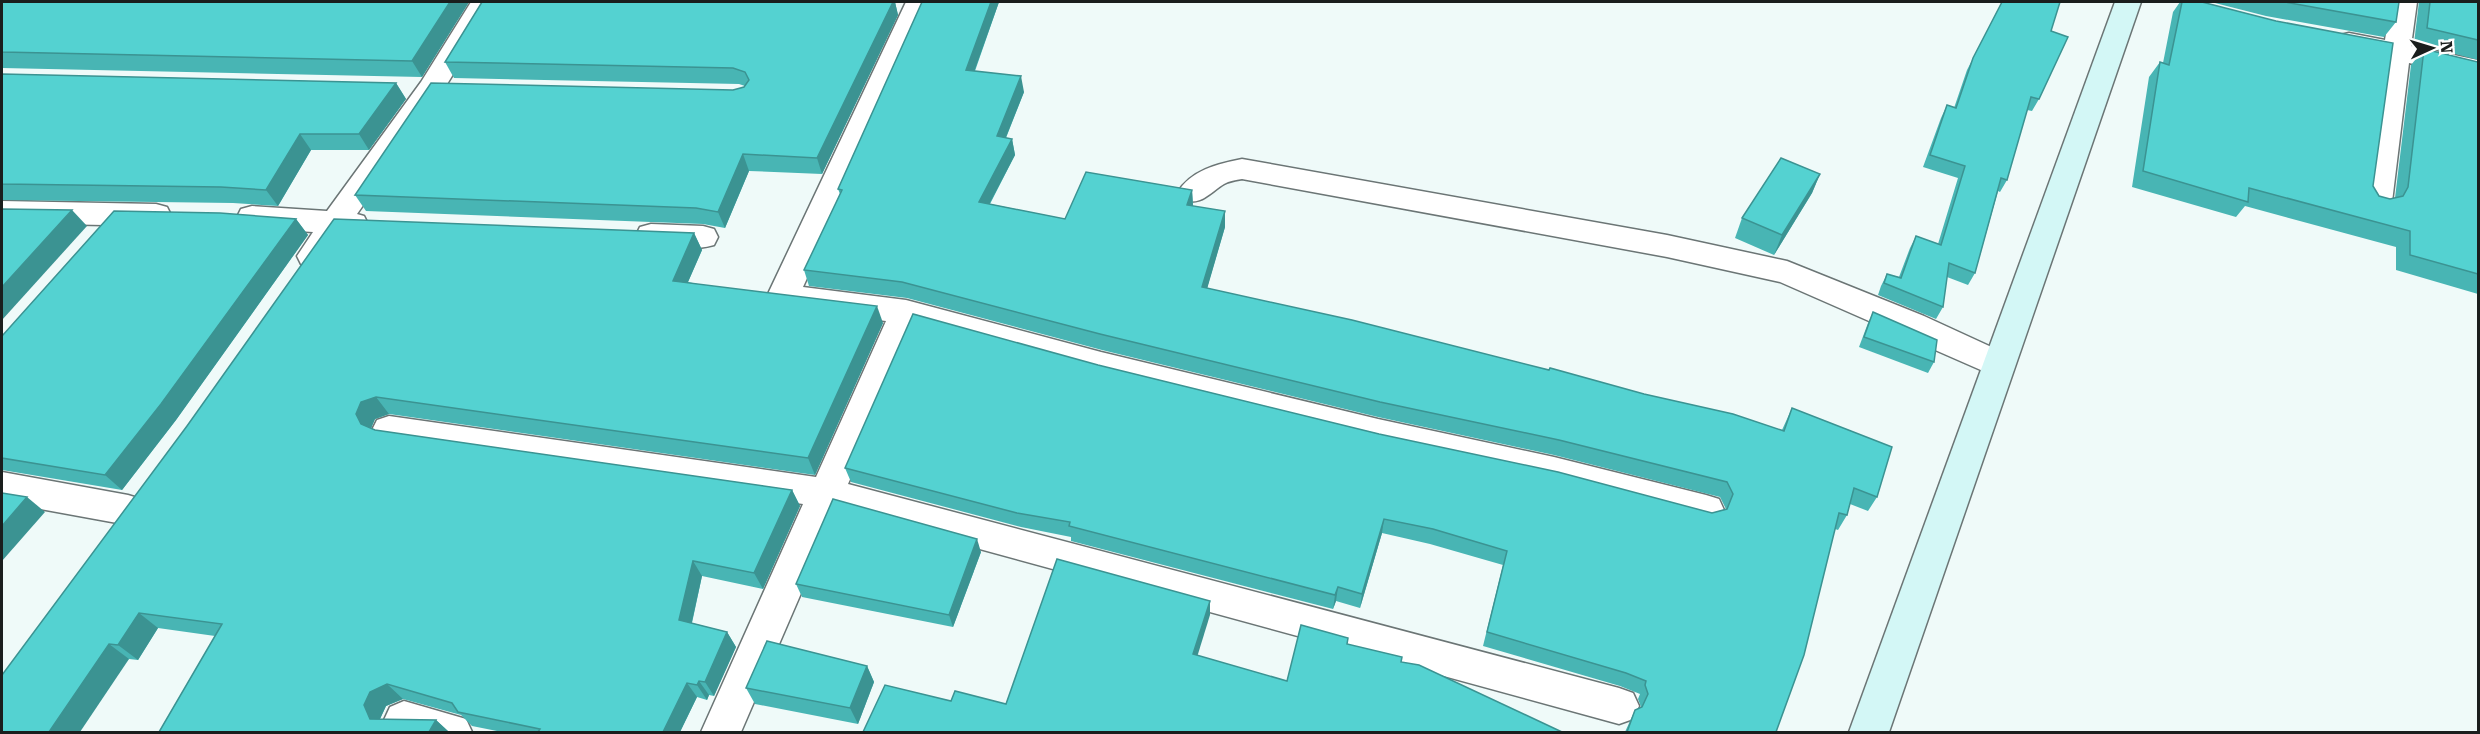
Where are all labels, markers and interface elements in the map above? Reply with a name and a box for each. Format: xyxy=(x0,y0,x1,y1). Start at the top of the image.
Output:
north arrow xyxy=(2402,18,2462,78)
text: N xyxy=(2437,40,2456,54)

